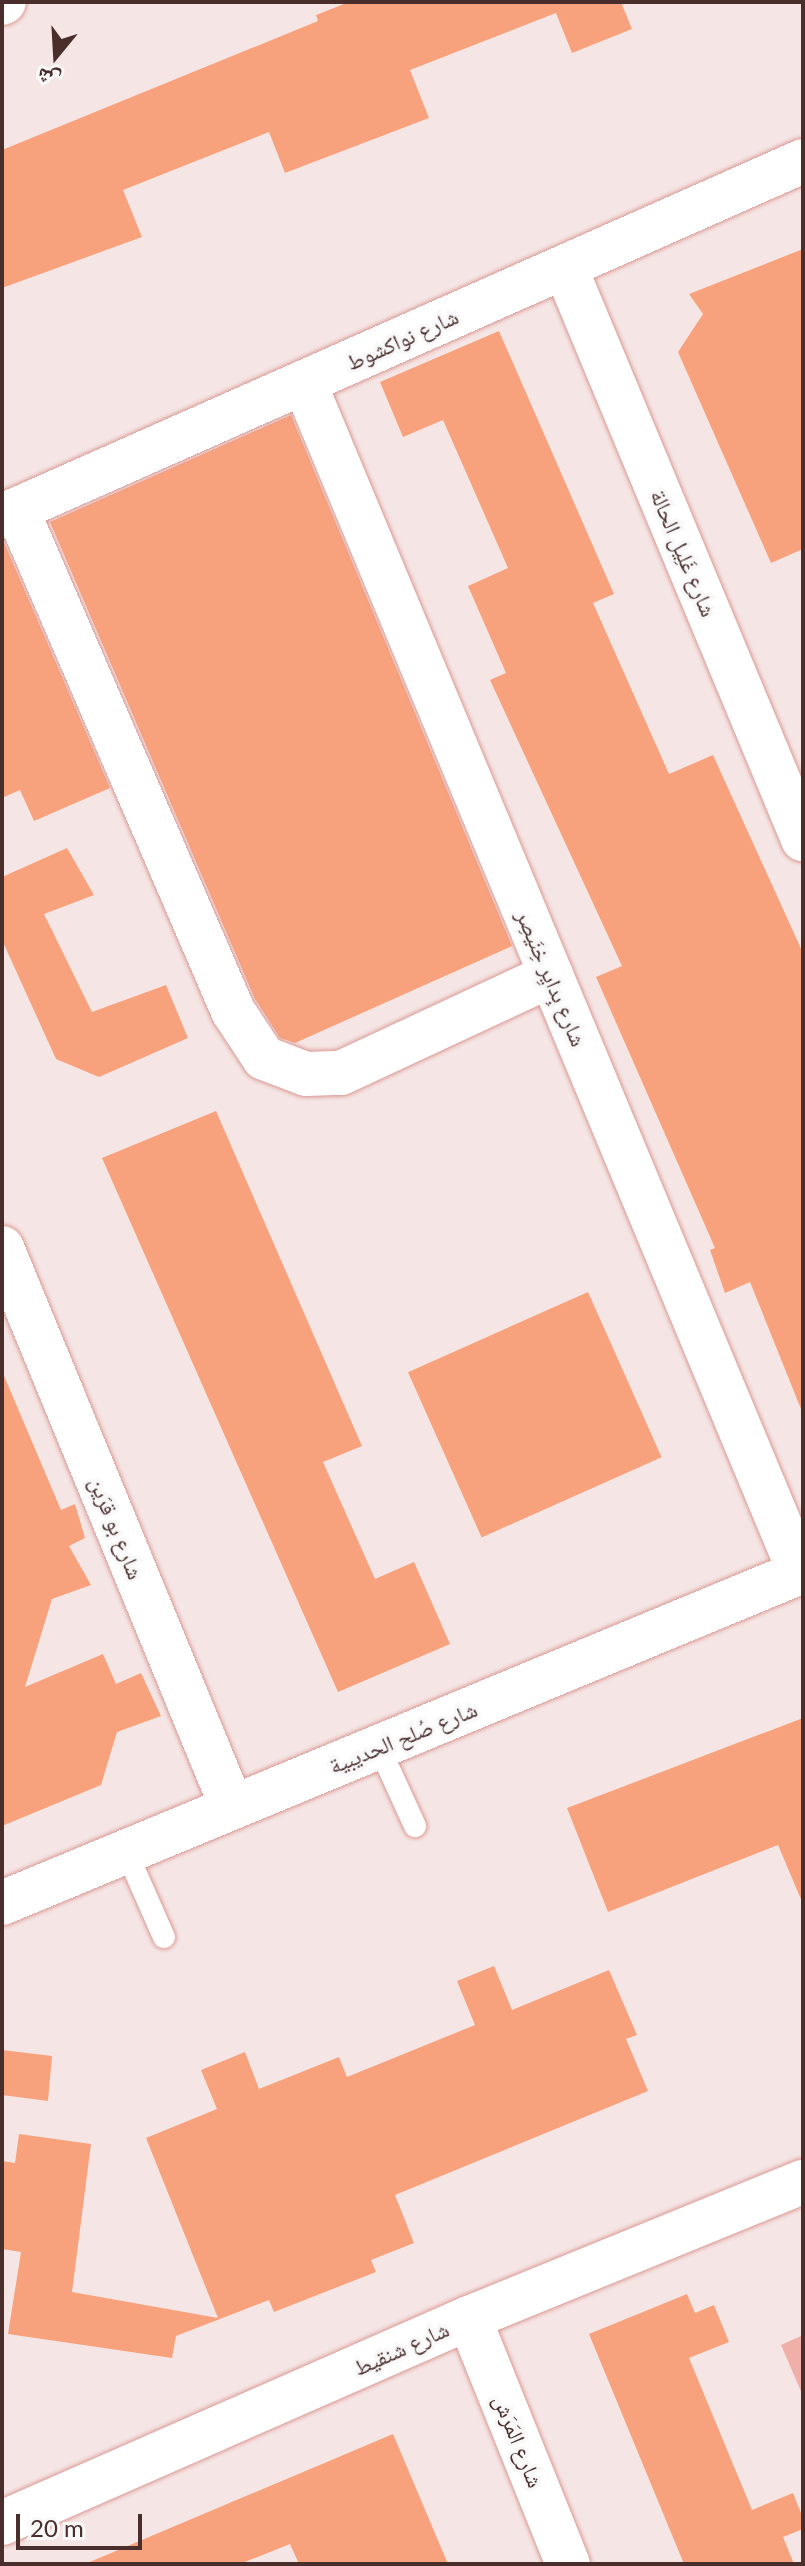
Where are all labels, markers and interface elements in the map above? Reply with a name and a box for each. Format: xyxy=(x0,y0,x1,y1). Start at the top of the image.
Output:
north arrow xyxy=(16,16,96,96)
text: ش xyxy=(33,63,64,96)
street label: شارع نواكشوط xyxy=(342,303,462,375)
street label: شارع غَلِيل الحالة xyxy=(645,486,723,620)
street label: شارع بِدايِر خِنَيصِر xyxy=(511,906,593,1050)
street label: شارع بو قرَين xyxy=(85,1473,149,1583)
street label: شارع صُلح الحديبية xyxy=(325,1695,481,1779)
street label: شارع شنقيط xyxy=(349,2315,453,2381)
street label: شارع المَرَش xyxy=(488,2391,550,2491)
scale bar xyxy=(20,2498,146,2548)
text: 20 m xyxy=(30,2513,84,2542)

